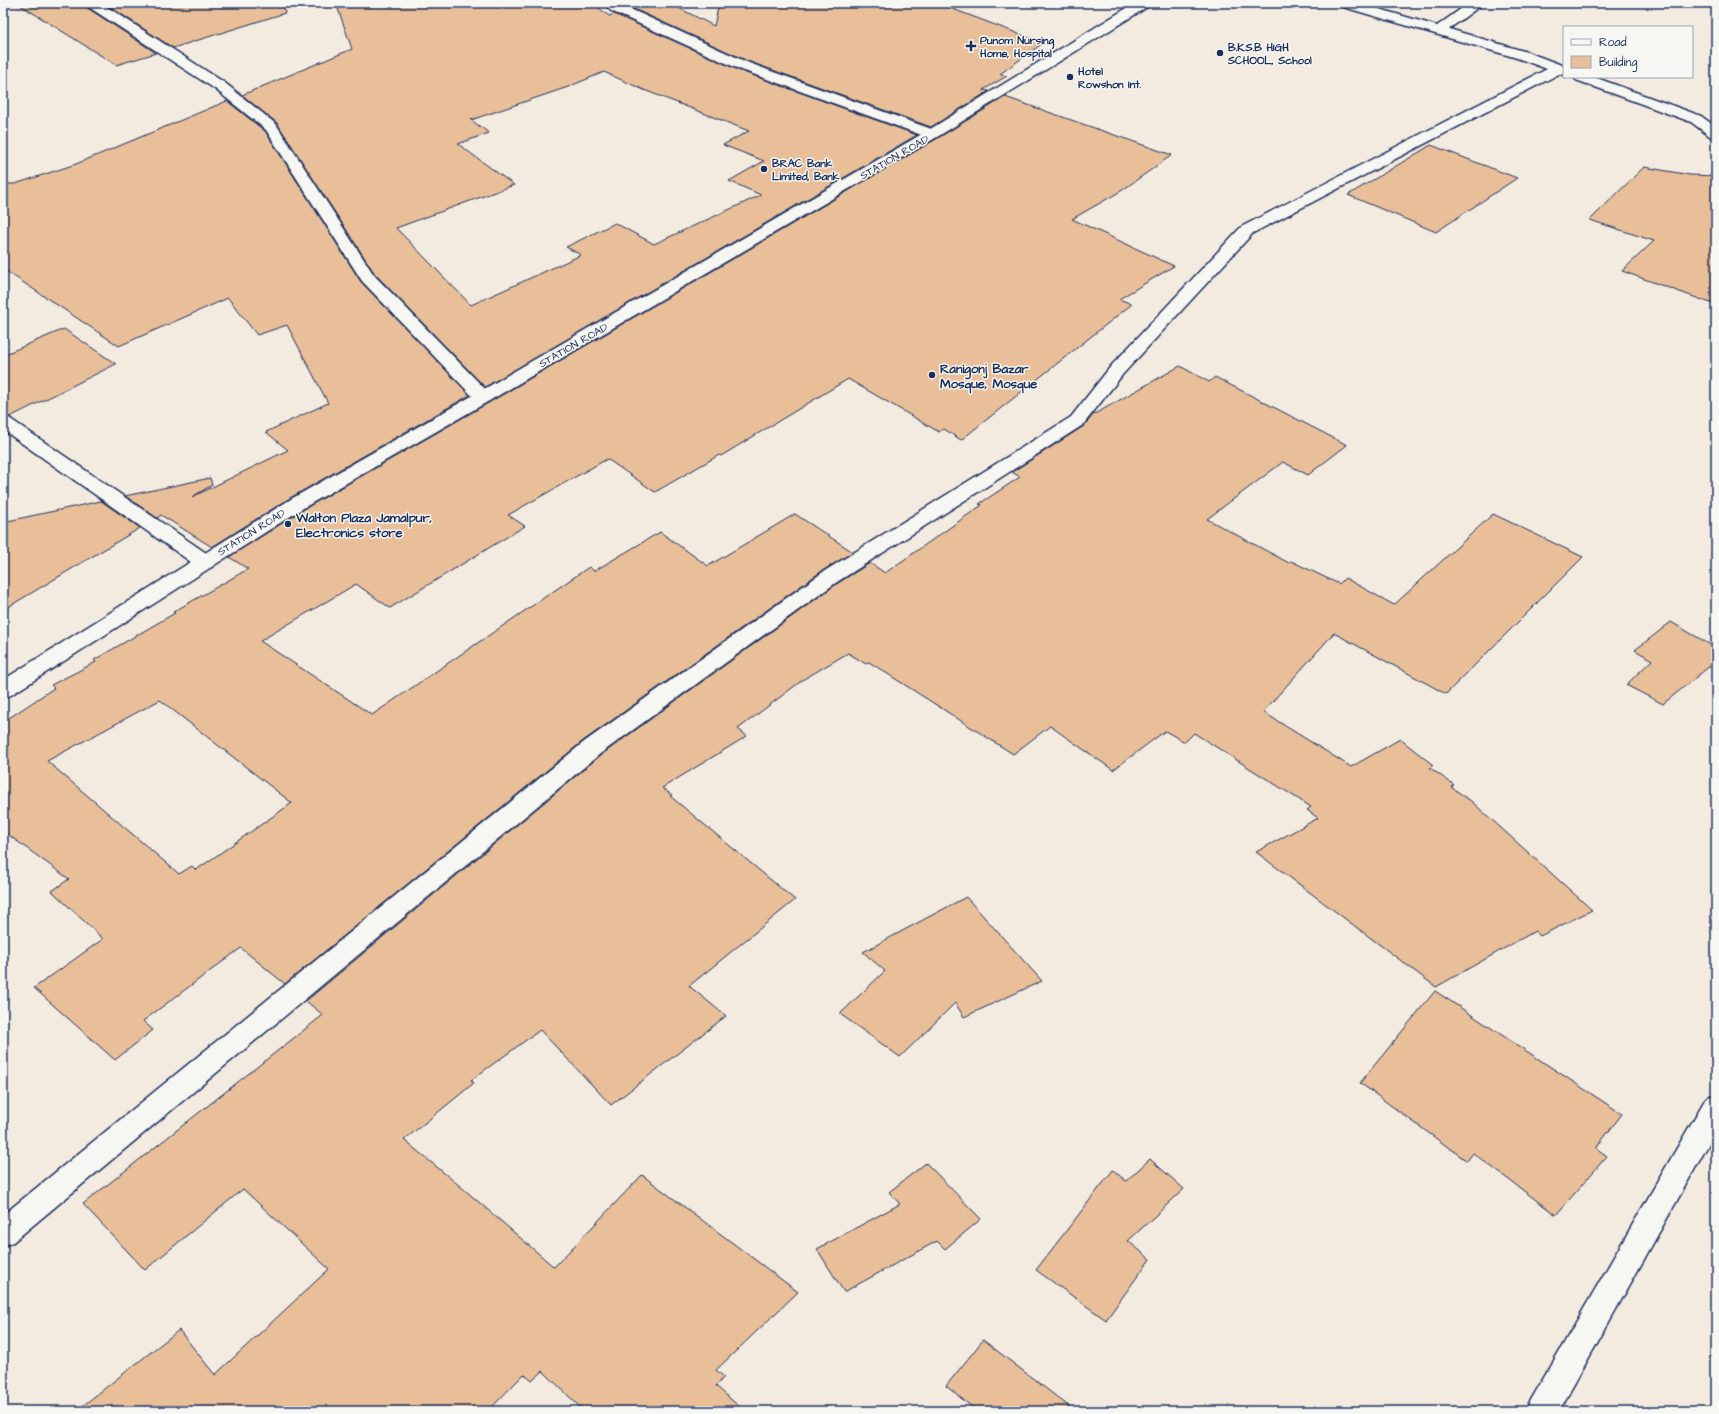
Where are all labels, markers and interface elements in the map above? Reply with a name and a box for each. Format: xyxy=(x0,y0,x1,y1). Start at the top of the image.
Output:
legend xyxy=(1563,26,1693,78)
place label: Punom Nursing Home, Hospital xyxy=(979,33,1054,62)
text: Road xyxy=(1599,34,1627,51)
marker: Punom Nursing Home, Hospital xyxy=(965,40,977,52)
place label: B.K.S.B HIGH SCHOOL, School xyxy=(1227,40,1312,68)
marker: B.K.S.B HIGH SCHOOL, School xyxy=(1215,48,1225,58)
text: Building xyxy=(1599,54,1637,72)
place label: Hotel Rowshon Int. xyxy=(1077,64,1142,92)
marker: Hotel Rowshon Int. xyxy=(1065,72,1075,82)
street label: STATION ROAD xyxy=(857,132,932,183)
place label: BRAC Bank Limited, Bank xyxy=(772,156,840,184)
marker: BRAC Bank Limited, Bank xyxy=(759,164,769,174)
street label: STATION ROAD xyxy=(536,320,611,371)
place label: Ranigonj Bazar Mosque, Mosque xyxy=(940,360,1037,394)
marker: Ranigonj Bazar Mosque, Mosque xyxy=(927,370,937,380)
street label: STATION ROAD xyxy=(214,506,288,559)
place label: Walton Plaza Jamalpur, Electronics store xyxy=(295,509,432,542)
marker: Walton Plaza Jamalpur, Electronics store xyxy=(283,519,293,529)

